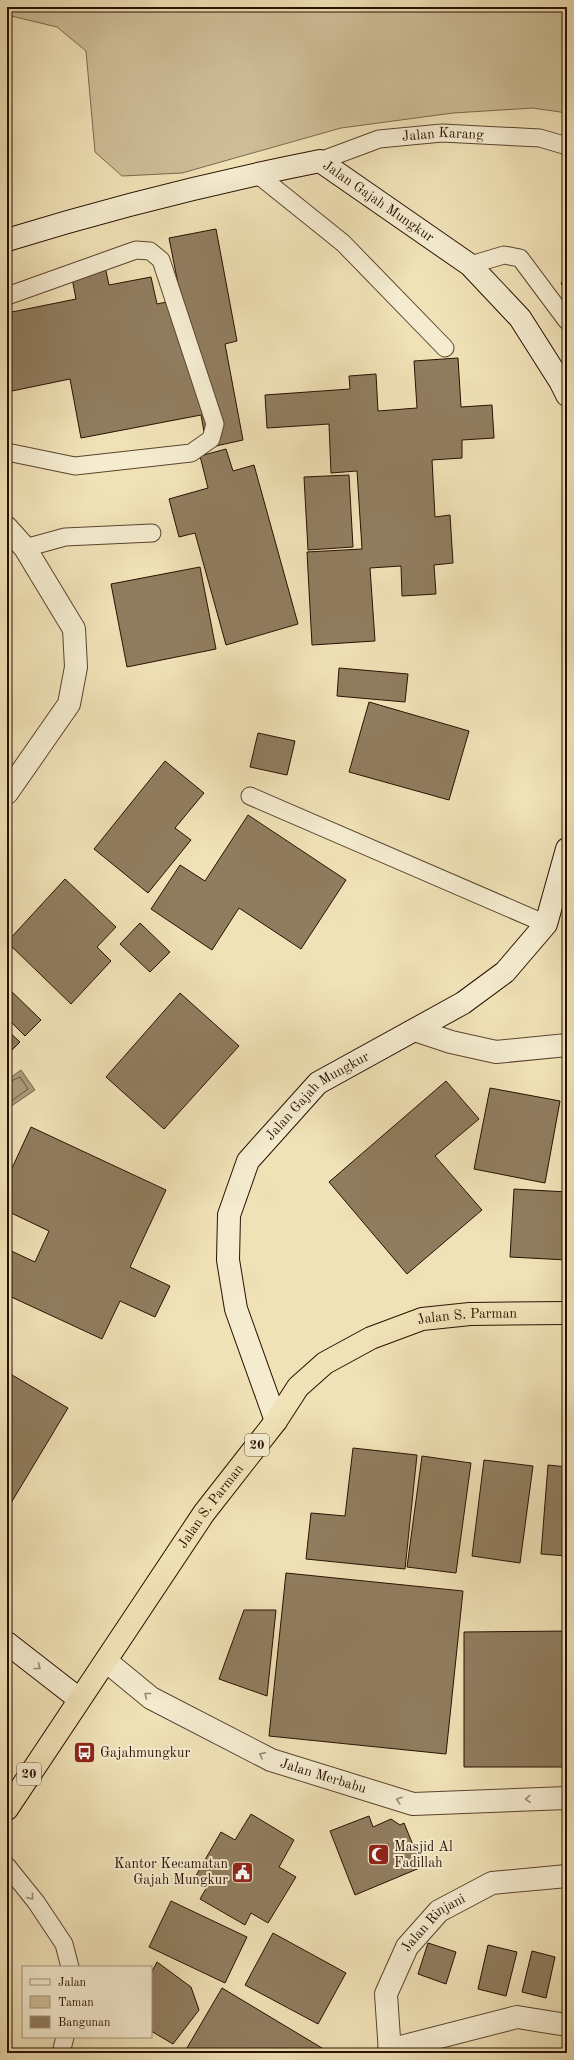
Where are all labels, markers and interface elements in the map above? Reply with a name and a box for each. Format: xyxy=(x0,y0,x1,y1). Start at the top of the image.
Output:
street label: Jalan Karang xyxy=(401,126,484,144)
street label: Jalan Gajah Mungkur xyxy=(320,158,437,245)
street label: Jalan Gajah Mungkur xyxy=(263,1049,372,1143)
street label: Jalan S. Parman xyxy=(415,1307,518,1327)
road number: 20 xyxy=(245,1434,269,1456)
street label: Jalan S. Parman xyxy=(176,1461,247,1551)
one-way arrow xyxy=(33,1662,40,1669)
one-way arrow xyxy=(145,1692,152,1699)
bus stop icon: Gajahmungkur xyxy=(72,1740,98,1766)
place label: Gajahmungkur xyxy=(100,1746,190,1760)
one-way arrow xyxy=(259,1752,266,1760)
street label: Jalan Merbabu xyxy=(278,1756,368,1796)
road number: 20 xyxy=(17,1763,41,1785)
one-way arrow xyxy=(525,1795,531,1804)
one-way arrow xyxy=(396,1796,403,1805)
place label: Masjid Al Fadillah xyxy=(394,1840,453,1870)
mosque icon: Masjid Al Fadillah xyxy=(365,1842,391,1868)
place label: Kantor Kecamatan Gajah Mungkur xyxy=(114,1857,228,1887)
public building icon: Kantor Kecamatan Gajah Mungkur xyxy=(230,1859,256,1885)
street label: Jalan Rinjani xyxy=(399,1891,468,1954)
one-way arrow xyxy=(27,1892,34,1899)
legend xyxy=(22,1966,152,2038)
text: Jalan xyxy=(58,1977,87,1989)
text: Taman xyxy=(58,1997,94,2009)
text: Bangunan xyxy=(58,2017,111,2029)

